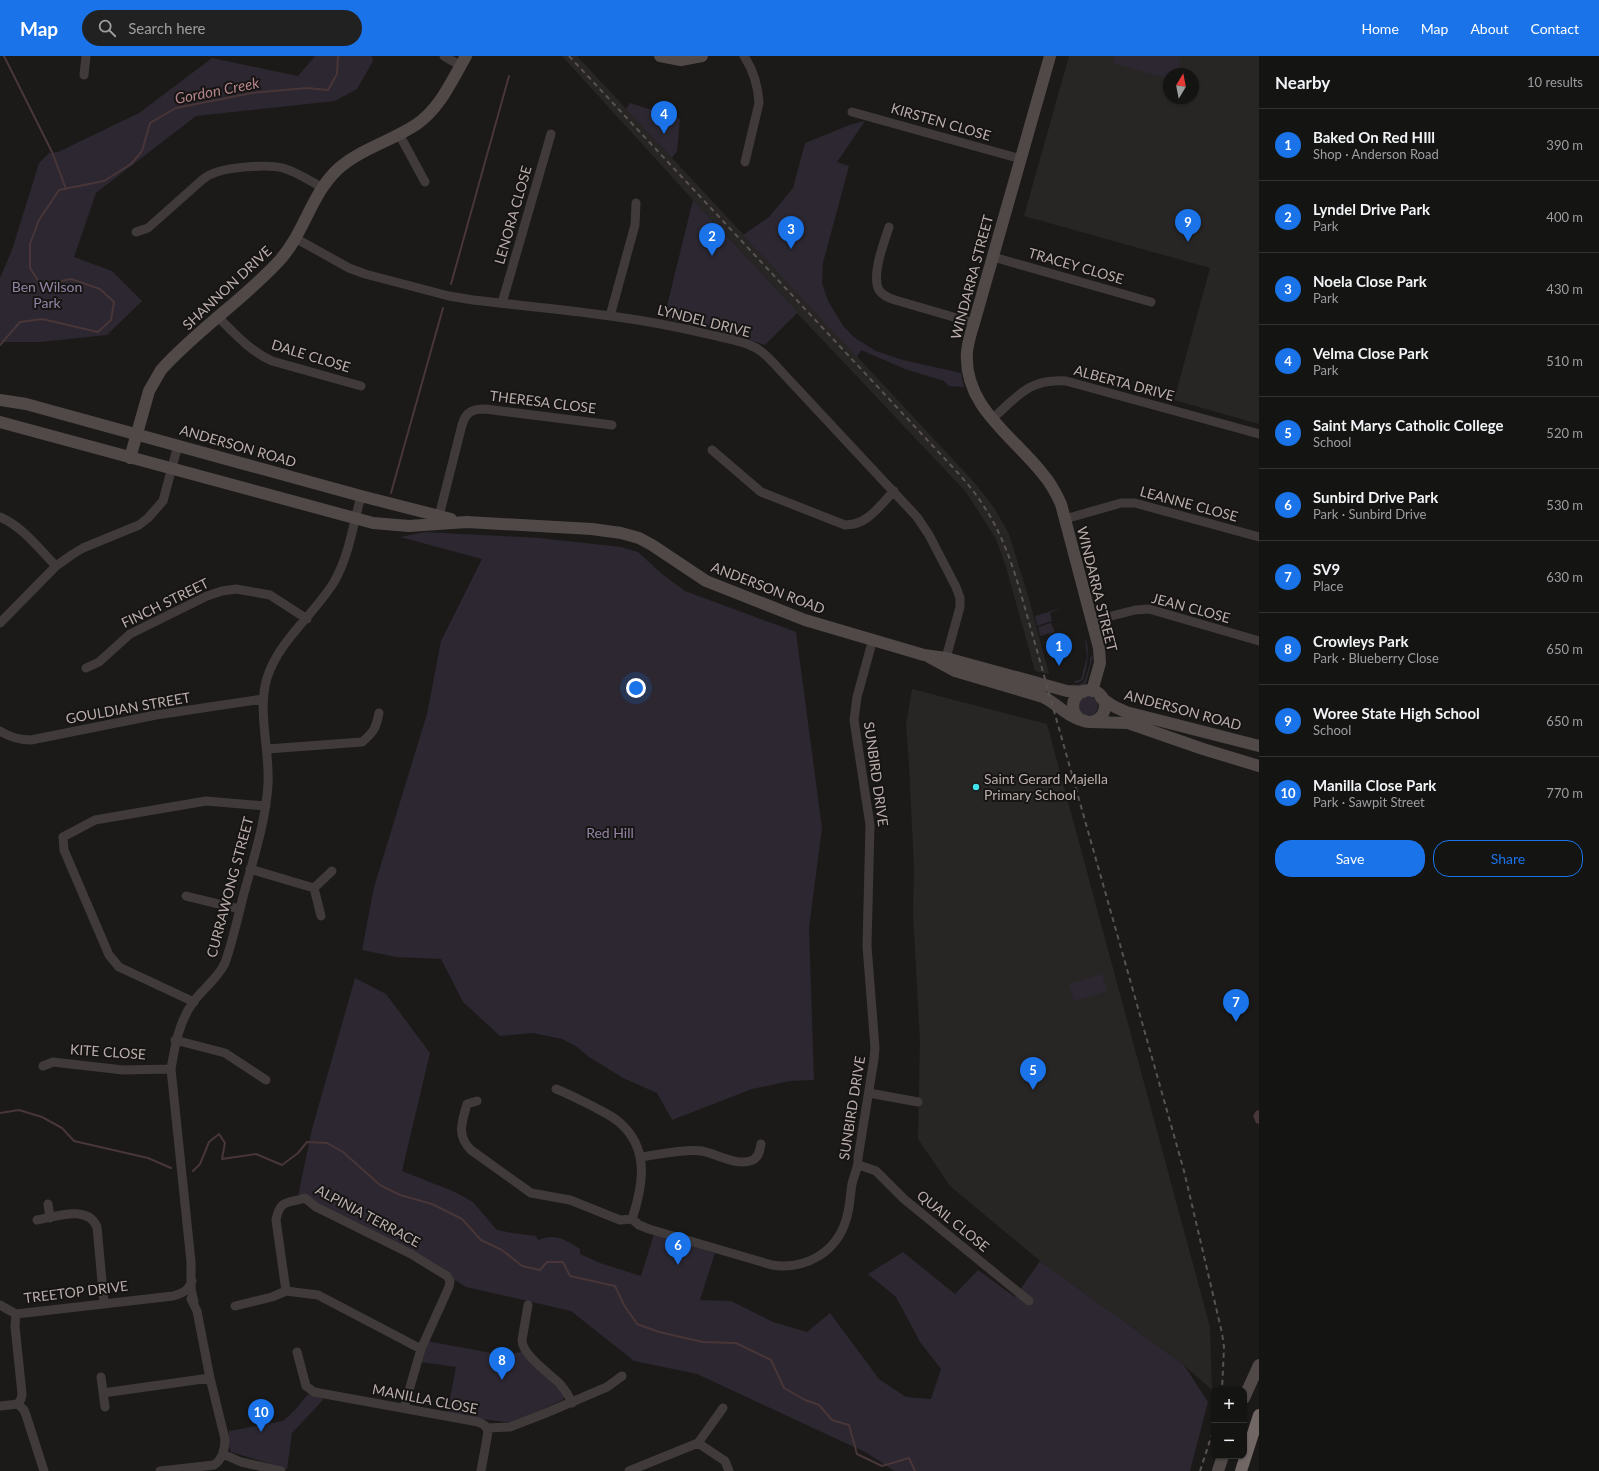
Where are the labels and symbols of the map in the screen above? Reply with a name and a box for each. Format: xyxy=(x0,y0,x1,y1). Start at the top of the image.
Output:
north arrow xyxy=(1163,68,1199,104)
water label: Gordon Creek xyxy=(173,73,261,107)
street label: KIRSTEN CLOSE xyxy=(889,99,993,144)
pin: 4 xyxy=(651,101,677,134)
street label: LENORA CLOSE xyxy=(490,164,535,266)
pin: 9 xyxy=(1175,209,1201,242)
street label: WINDARRA STREET xyxy=(947,212,997,341)
pin: 3 xyxy=(778,216,804,249)
pin: 2 xyxy=(699,223,725,256)
street label: SHANNON DRIVE xyxy=(179,242,275,333)
street label: TRACEY CLOSE xyxy=(1026,244,1126,287)
park label: Ben Wilson Park xyxy=(12,278,82,311)
street label: LYNDEL DRIVE xyxy=(656,301,752,340)
street label: DALE CLOSE xyxy=(270,335,353,376)
street label: ALBERTA DRIVE xyxy=(1072,361,1176,404)
street label: THERESA CLOSE xyxy=(489,387,597,416)
street label: ANDERSON ROAD xyxy=(178,421,298,470)
street label: LEANNE CLOSE xyxy=(1138,482,1240,525)
street label: WINDARRA STREET xyxy=(1074,525,1121,654)
street label: ANDERSON ROAD xyxy=(709,558,827,617)
street label: FINCH STREET xyxy=(118,574,212,631)
street label: JEAN CLOSE xyxy=(1150,589,1232,626)
pin: 1 xyxy=(1046,633,1072,666)
your location xyxy=(626,678,646,698)
street label: ANDERSON ROAD xyxy=(1123,686,1244,733)
street label: GOULDIAN STREET xyxy=(64,688,192,727)
street label: SUNBIRD DRIVE xyxy=(861,721,892,827)
place label: Saint Gerard Majella Primary School xyxy=(984,770,1108,803)
marker: Saint Gerard Majella Primary School xyxy=(971,782,981,792)
street label: CURRAWONG STREET xyxy=(203,814,257,959)
park label: Red Hill xyxy=(586,824,634,841)
pin: 7 xyxy=(1223,989,1249,1022)
street label: KITE CLOSE xyxy=(69,1040,147,1063)
street label: SUNBIRD DRIVE xyxy=(835,1055,868,1161)
pin: 5 xyxy=(1020,1057,1046,1090)
street label: ALPINIA TERRACE xyxy=(313,1181,424,1250)
street label: QUAIL CLOSE xyxy=(914,1186,993,1255)
pin: 6 xyxy=(665,1232,691,1265)
street label: TREETOP DRIVE xyxy=(23,1277,129,1306)
pin: 8 xyxy=(489,1347,515,1380)
street label: MANILLA CLOSE xyxy=(371,1380,479,1417)
pin: 10 xyxy=(248,1399,274,1432)

